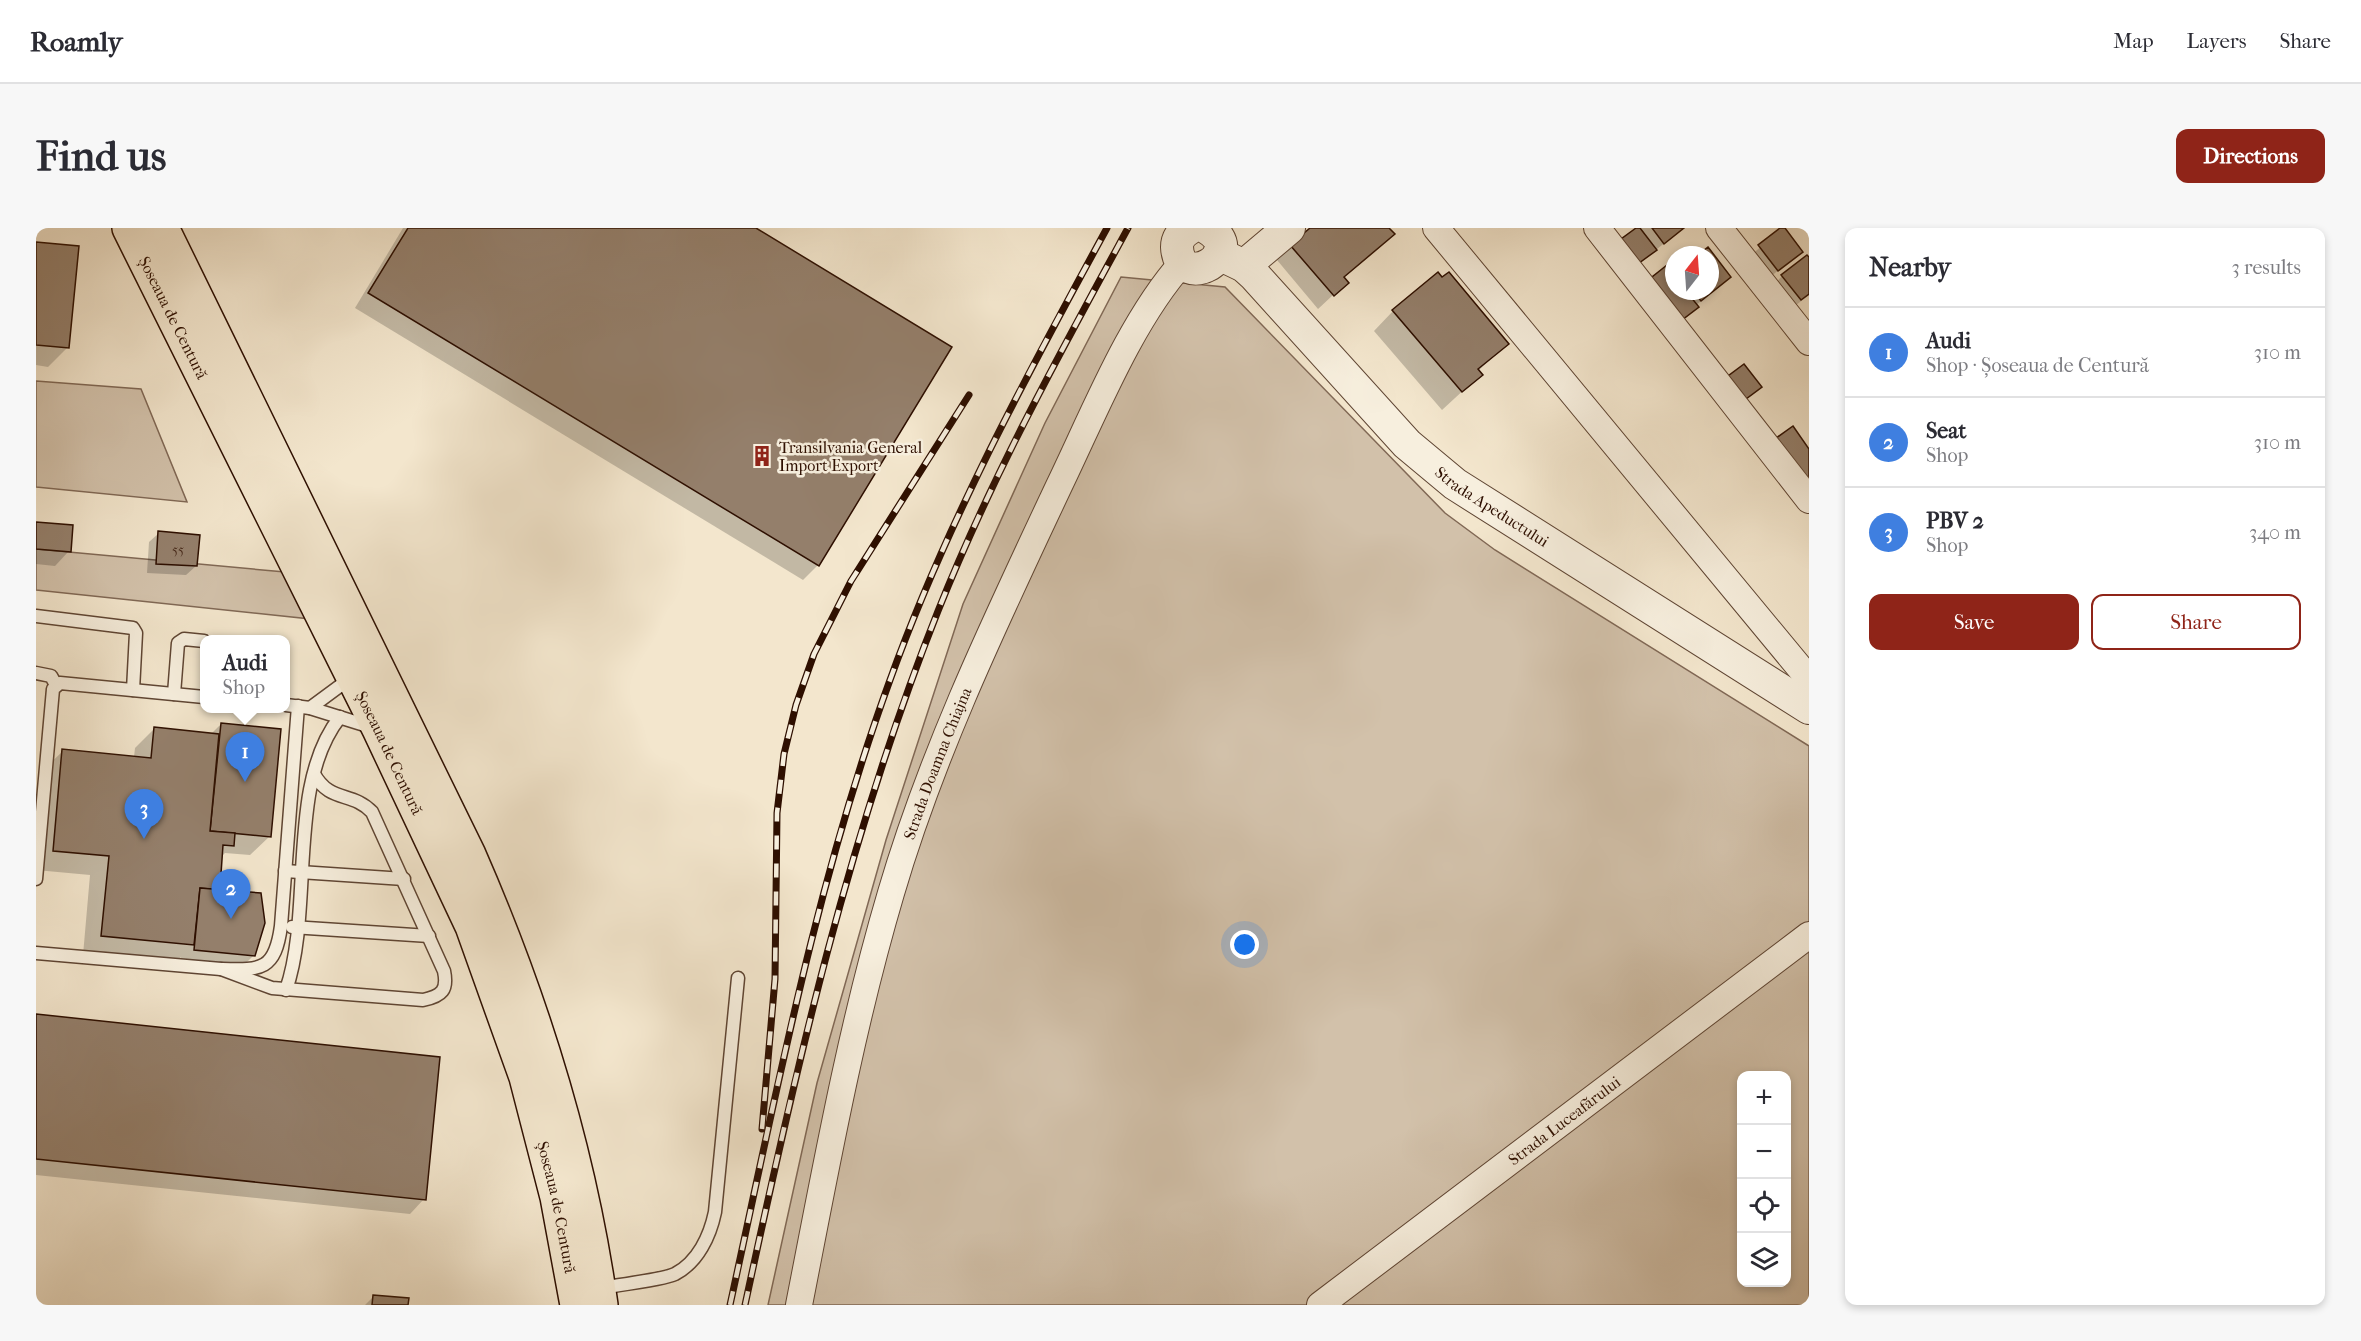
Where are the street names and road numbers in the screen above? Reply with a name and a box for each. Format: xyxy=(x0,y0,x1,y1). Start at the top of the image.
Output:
street label: Șoseaua de Centură xyxy=(135,253,212,382)
street label: Strada Apeductului xyxy=(1431,462,1553,551)
street label: Strada Doamna Chiajna xyxy=(899,684,975,842)
street label: Șoseaua de Centură xyxy=(352,688,428,818)
street label: Strada Luceafărului xyxy=(1504,1072,1624,1169)
street label: Șoseaua de Centură xyxy=(533,1139,580,1275)

